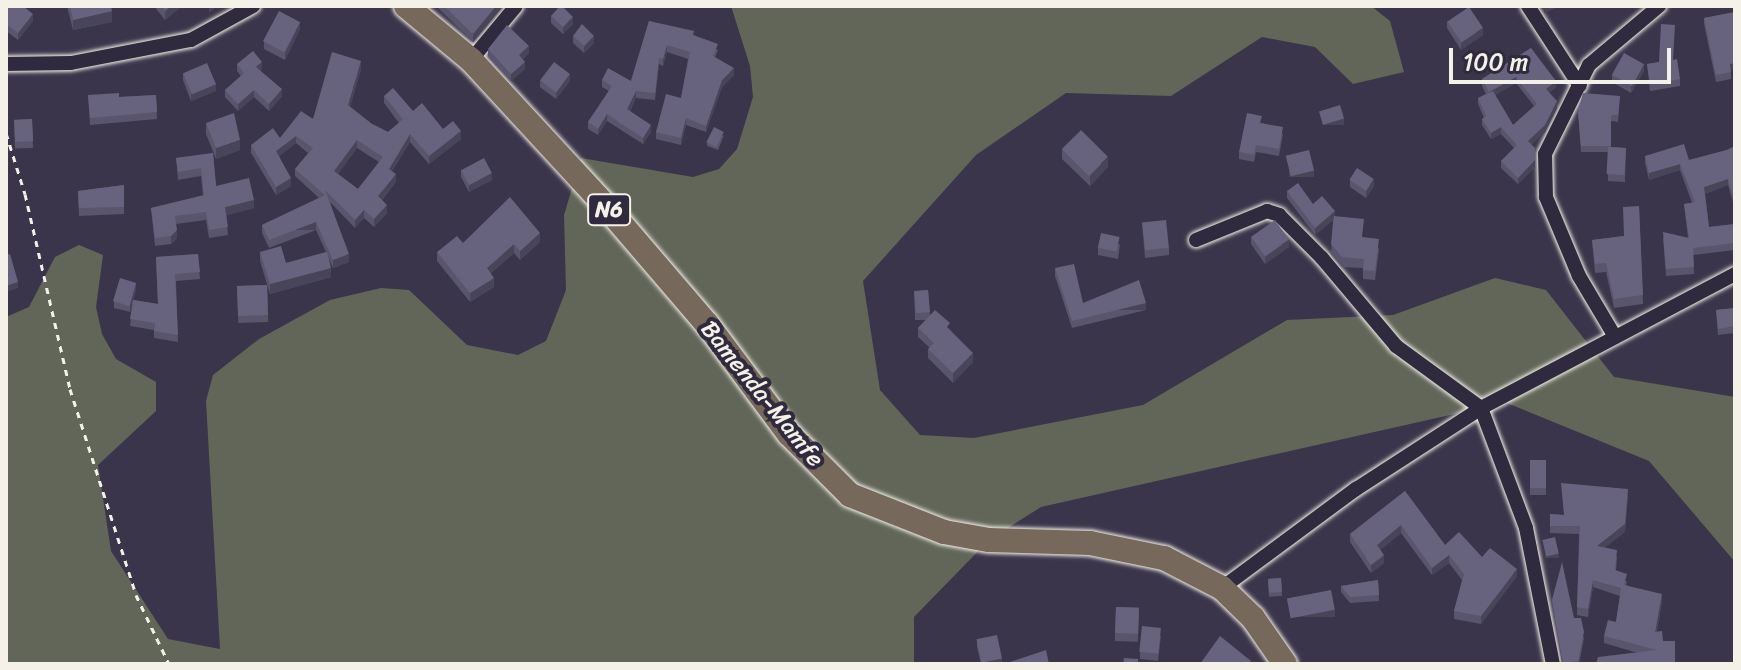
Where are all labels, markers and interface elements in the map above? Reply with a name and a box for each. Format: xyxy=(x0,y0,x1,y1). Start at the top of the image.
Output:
scale bar xyxy=(1453,32,1675,82)
text: 100 m xyxy=(1463,41,1528,83)
road number: N6 xyxy=(587,192,631,228)
street label: Bamenda-Mamfe xyxy=(694,315,830,473)

